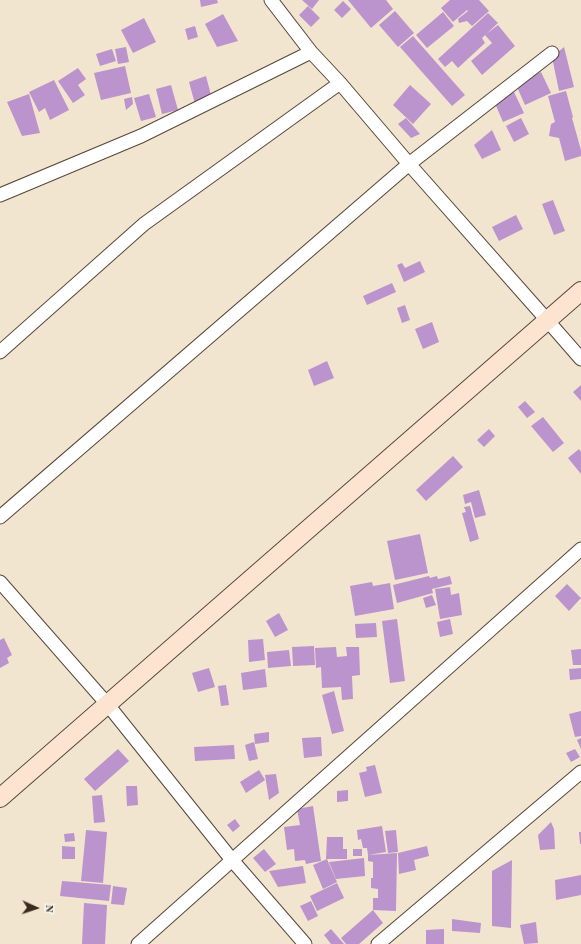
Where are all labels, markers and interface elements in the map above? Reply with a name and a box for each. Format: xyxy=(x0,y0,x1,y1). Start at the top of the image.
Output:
north arrow xyxy=(16,888,56,928)
text: N xyxy=(43,904,54,913)

